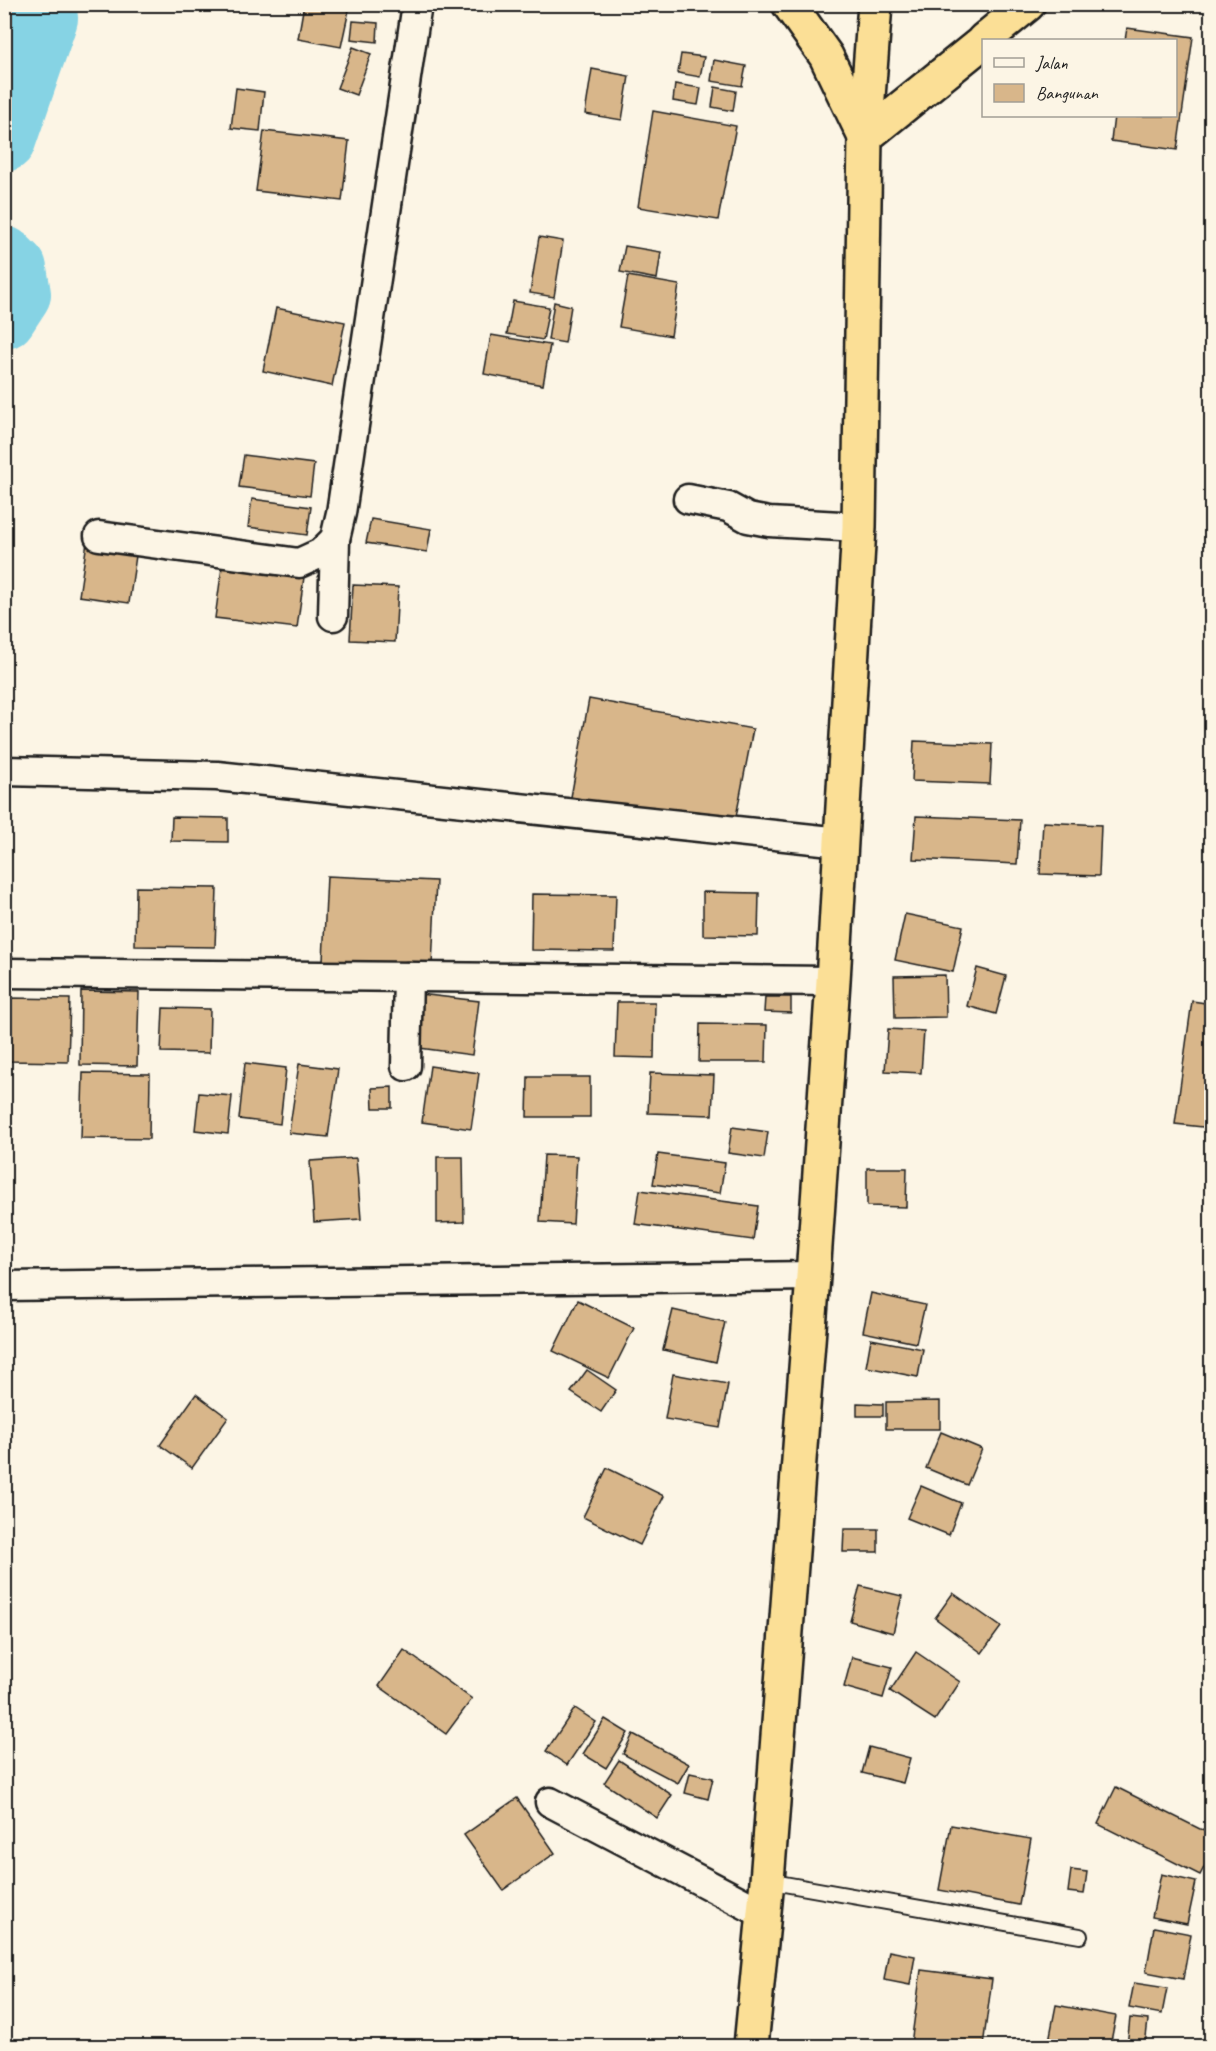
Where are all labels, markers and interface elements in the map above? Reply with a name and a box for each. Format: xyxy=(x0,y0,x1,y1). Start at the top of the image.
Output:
legend xyxy=(982,39,1177,117)
text: Jalan xyxy=(1035,52,1068,74)
text: Bangunan xyxy=(1036,82,1099,104)

